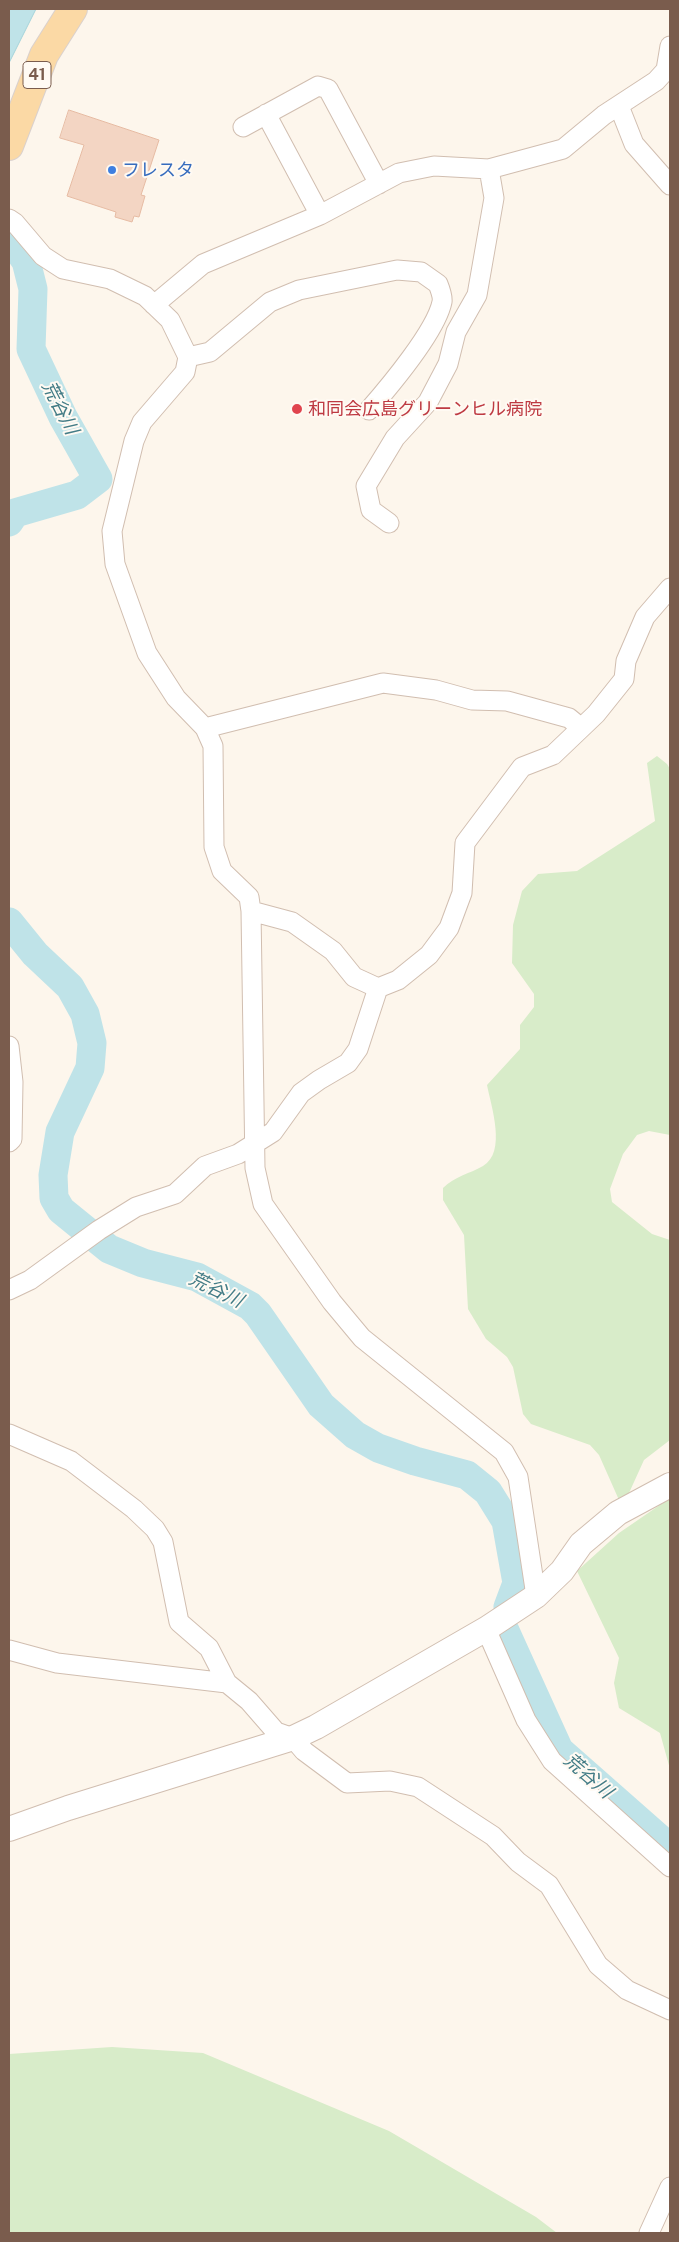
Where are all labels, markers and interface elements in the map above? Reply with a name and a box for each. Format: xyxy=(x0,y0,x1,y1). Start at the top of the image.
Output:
road number: 41 xyxy=(23,62,51,88)
place label: フレスタ xyxy=(122,159,194,181)
marker: フレスタ xyxy=(106,164,118,176)
water label: 荒谷川 xyxy=(37,377,83,439)
place label: 和同会広島グリーンヒル病院 xyxy=(308,398,542,420)
marker: 和同会広島グリーンヒル病院 xyxy=(290,402,304,416)
water label: 荒谷川 xyxy=(185,1267,247,1313)
water label: 荒谷川 xyxy=(559,1749,617,1803)

